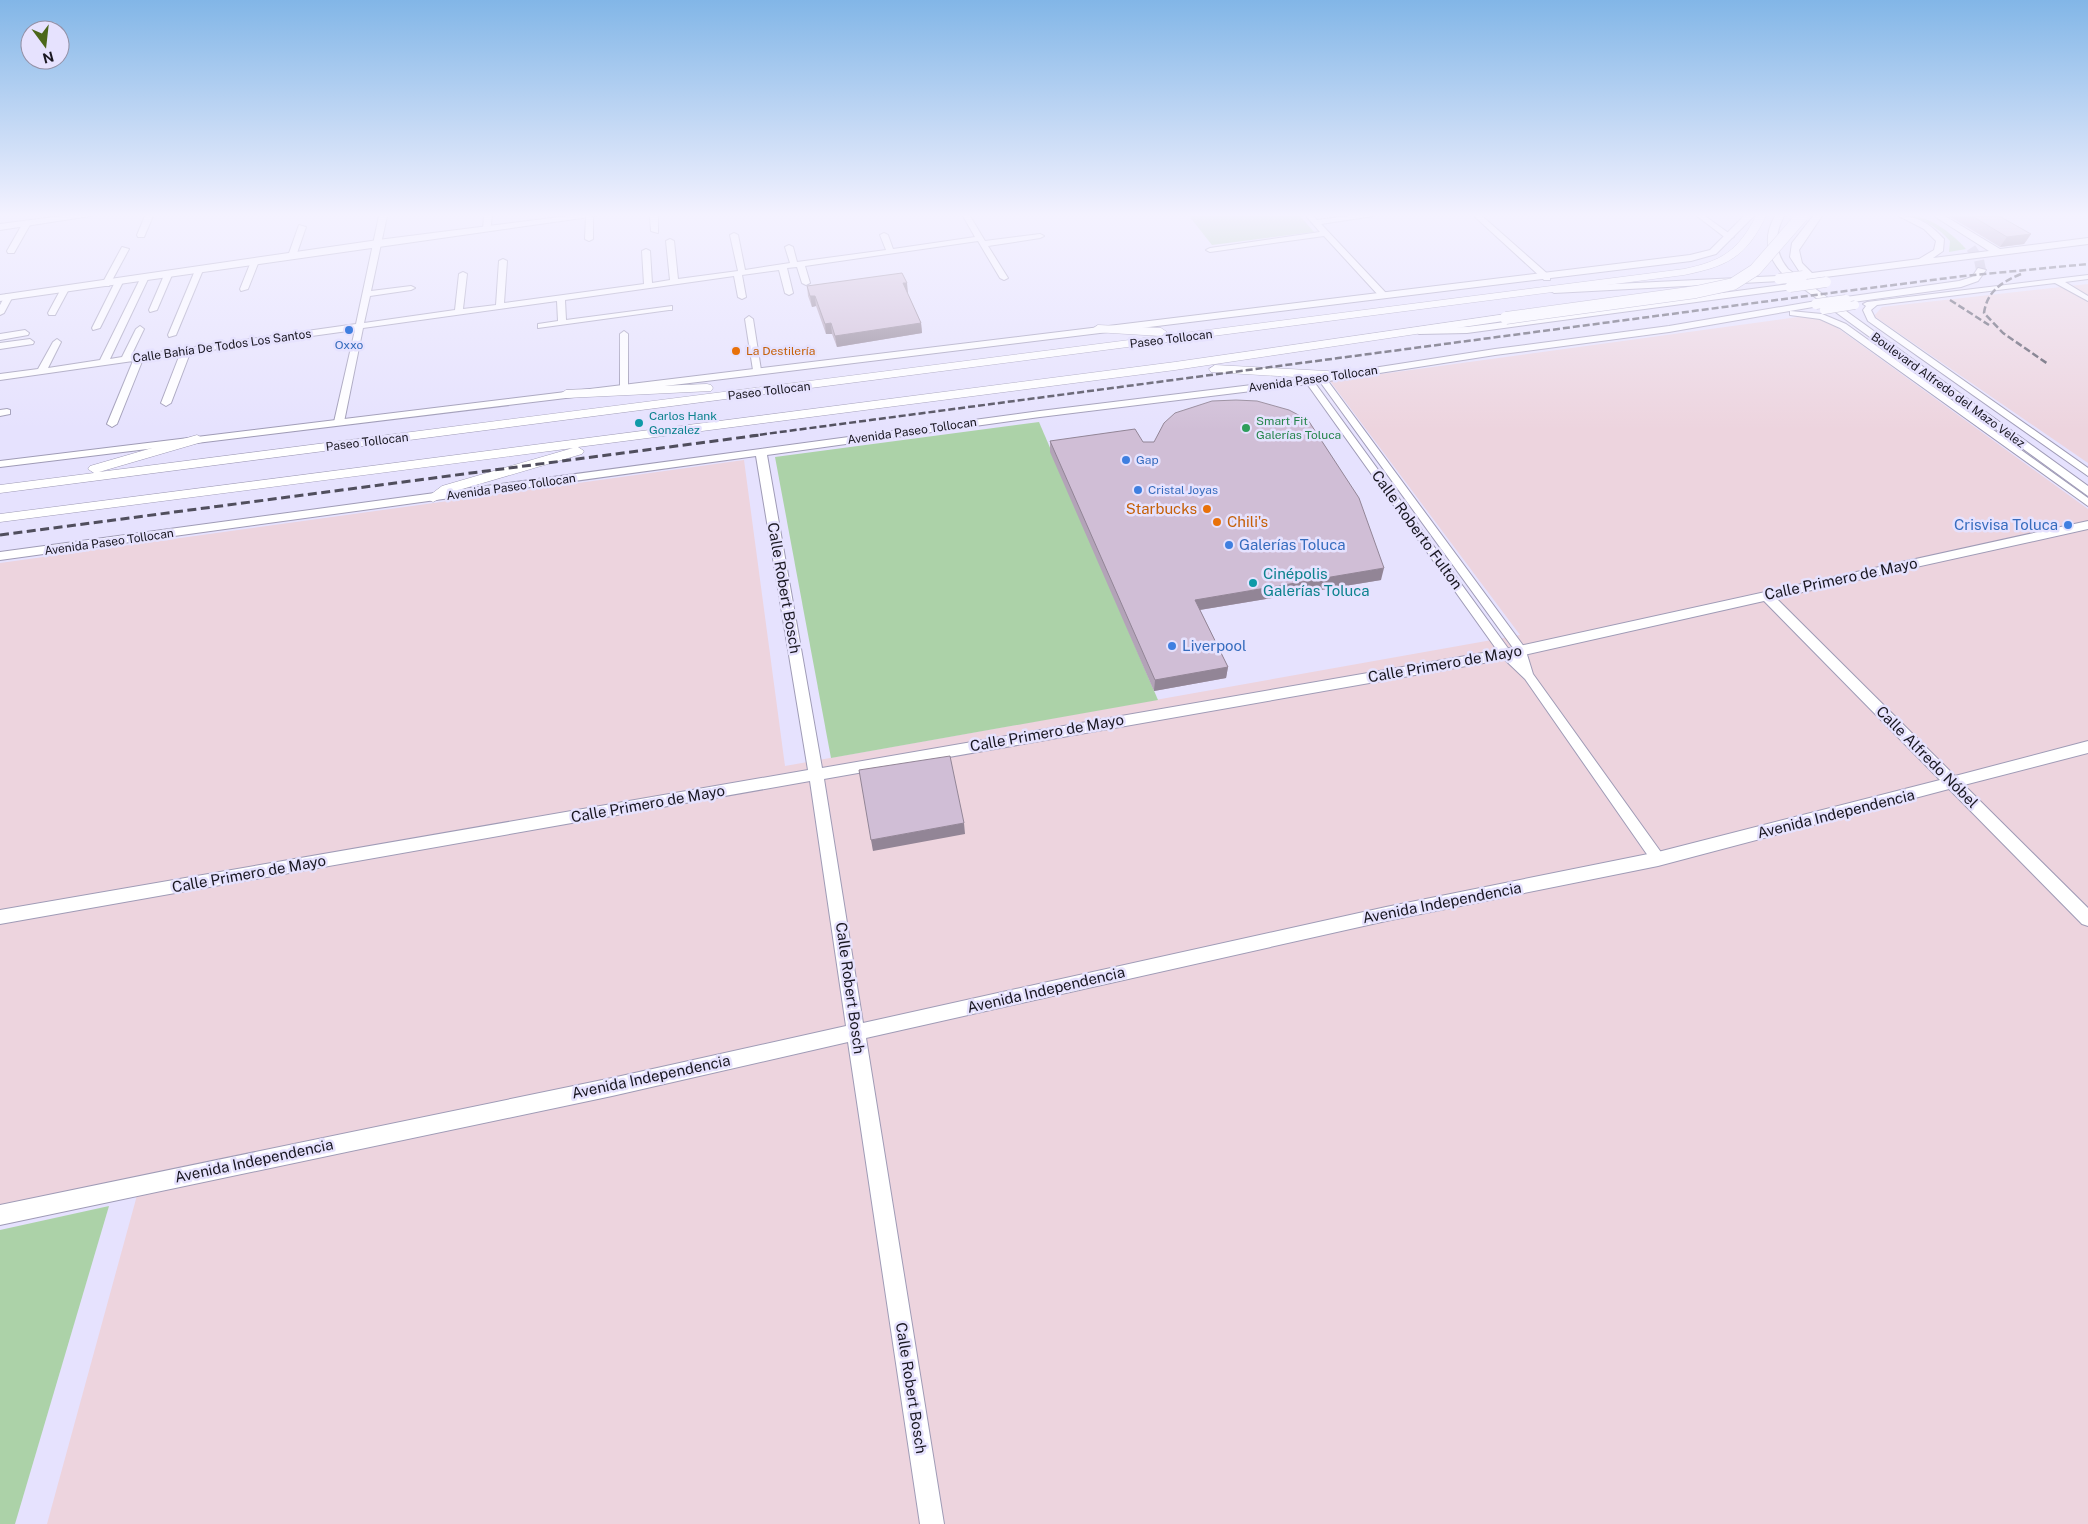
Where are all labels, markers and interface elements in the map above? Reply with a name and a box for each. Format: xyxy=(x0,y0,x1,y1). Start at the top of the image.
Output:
north arrow xyxy=(20,20,70,70)
text: N xyxy=(41,48,56,67)
marker: Oxxo xyxy=(343,324,355,336)
street label: Calle Bahía De Todos Los Santos xyxy=(132,327,312,365)
street label: Paseo Tollocan xyxy=(1129,327,1213,351)
street label: Boulevard Alfredo del Mazo Velez xyxy=(1868,329,2028,451)
place label: Oxxo xyxy=(335,338,364,352)
place label: La Destilería xyxy=(746,344,815,358)
marker: La Destilería xyxy=(730,345,742,357)
street label: Avenida Paseo Tollocan xyxy=(1247,363,1379,395)
street label: Paseo Tollocan xyxy=(727,379,811,403)
place label: Carlos Hank Gonzalez xyxy=(649,409,717,437)
place label: Smart Fit Galerías Toluca xyxy=(1256,414,1341,442)
street label: Avenida Paseo Tollocan xyxy=(846,415,978,447)
marker: Carlos Hank Gonzalez xyxy=(633,417,645,429)
marker: Smart Fit Galerías Toluca xyxy=(1240,422,1252,434)
street label: Paseo Tollocan xyxy=(325,430,409,454)
place label: Gap xyxy=(1136,453,1159,467)
marker: Gap xyxy=(1120,454,1132,466)
street label: Calle Roberto Fulton xyxy=(1369,467,1466,592)
street label: Avenida Paseo Tollocan xyxy=(445,471,577,503)
place label: Cristal Joyas xyxy=(1148,483,1218,497)
marker: Cristal Joyas xyxy=(1132,484,1144,496)
place label: Starbucks xyxy=(1126,500,1197,517)
marker: Starbucks xyxy=(1201,503,1213,515)
place label: Chili's xyxy=(1227,513,1268,530)
marker: Chili's xyxy=(1211,516,1223,528)
place label: Crisvisa Toluca xyxy=(1954,516,2058,533)
marker: Crisvisa Toluca xyxy=(2062,519,2074,531)
street label: Calle Robert Bosch xyxy=(765,521,804,655)
street label: Avenida Paseo Tollocan xyxy=(43,526,175,558)
place label: Galerías Toluca xyxy=(1239,536,1346,553)
marker: Galerías Toluca xyxy=(1223,539,1235,551)
street label: Calle Primero de Mayo xyxy=(1763,554,1919,603)
place label: Cinépolis Galerías Toluca xyxy=(1263,565,1370,599)
marker: Cinépolis Galerías Toluca xyxy=(1247,577,1259,589)
place label: Liverpool xyxy=(1182,637,1247,654)
marker: Liverpool xyxy=(1166,640,1178,652)
street label: Calle Primero de Mayo xyxy=(1367,642,1523,685)
street label: Calle Alfredo Nóbel xyxy=(1873,702,1982,811)
street label: Calle Primero de Mayo xyxy=(969,711,1125,754)
street label: Calle Primero de Mayo xyxy=(570,782,726,825)
street label: Avenida Independencia xyxy=(1755,786,1916,841)
street label: Calle Primero de Mayo xyxy=(171,852,327,895)
street label: Avenida Independencia xyxy=(1361,879,1523,926)
street label: Calle Robert Bosch xyxy=(833,921,868,1055)
street label: Avenida Independencia xyxy=(965,963,1126,1016)
street label: Avenida Independencia xyxy=(570,1051,732,1102)
street label: Avenida Independencia xyxy=(173,1135,335,1186)
street label: Calle Robert Bosch xyxy=(893,1321,930,1455)

